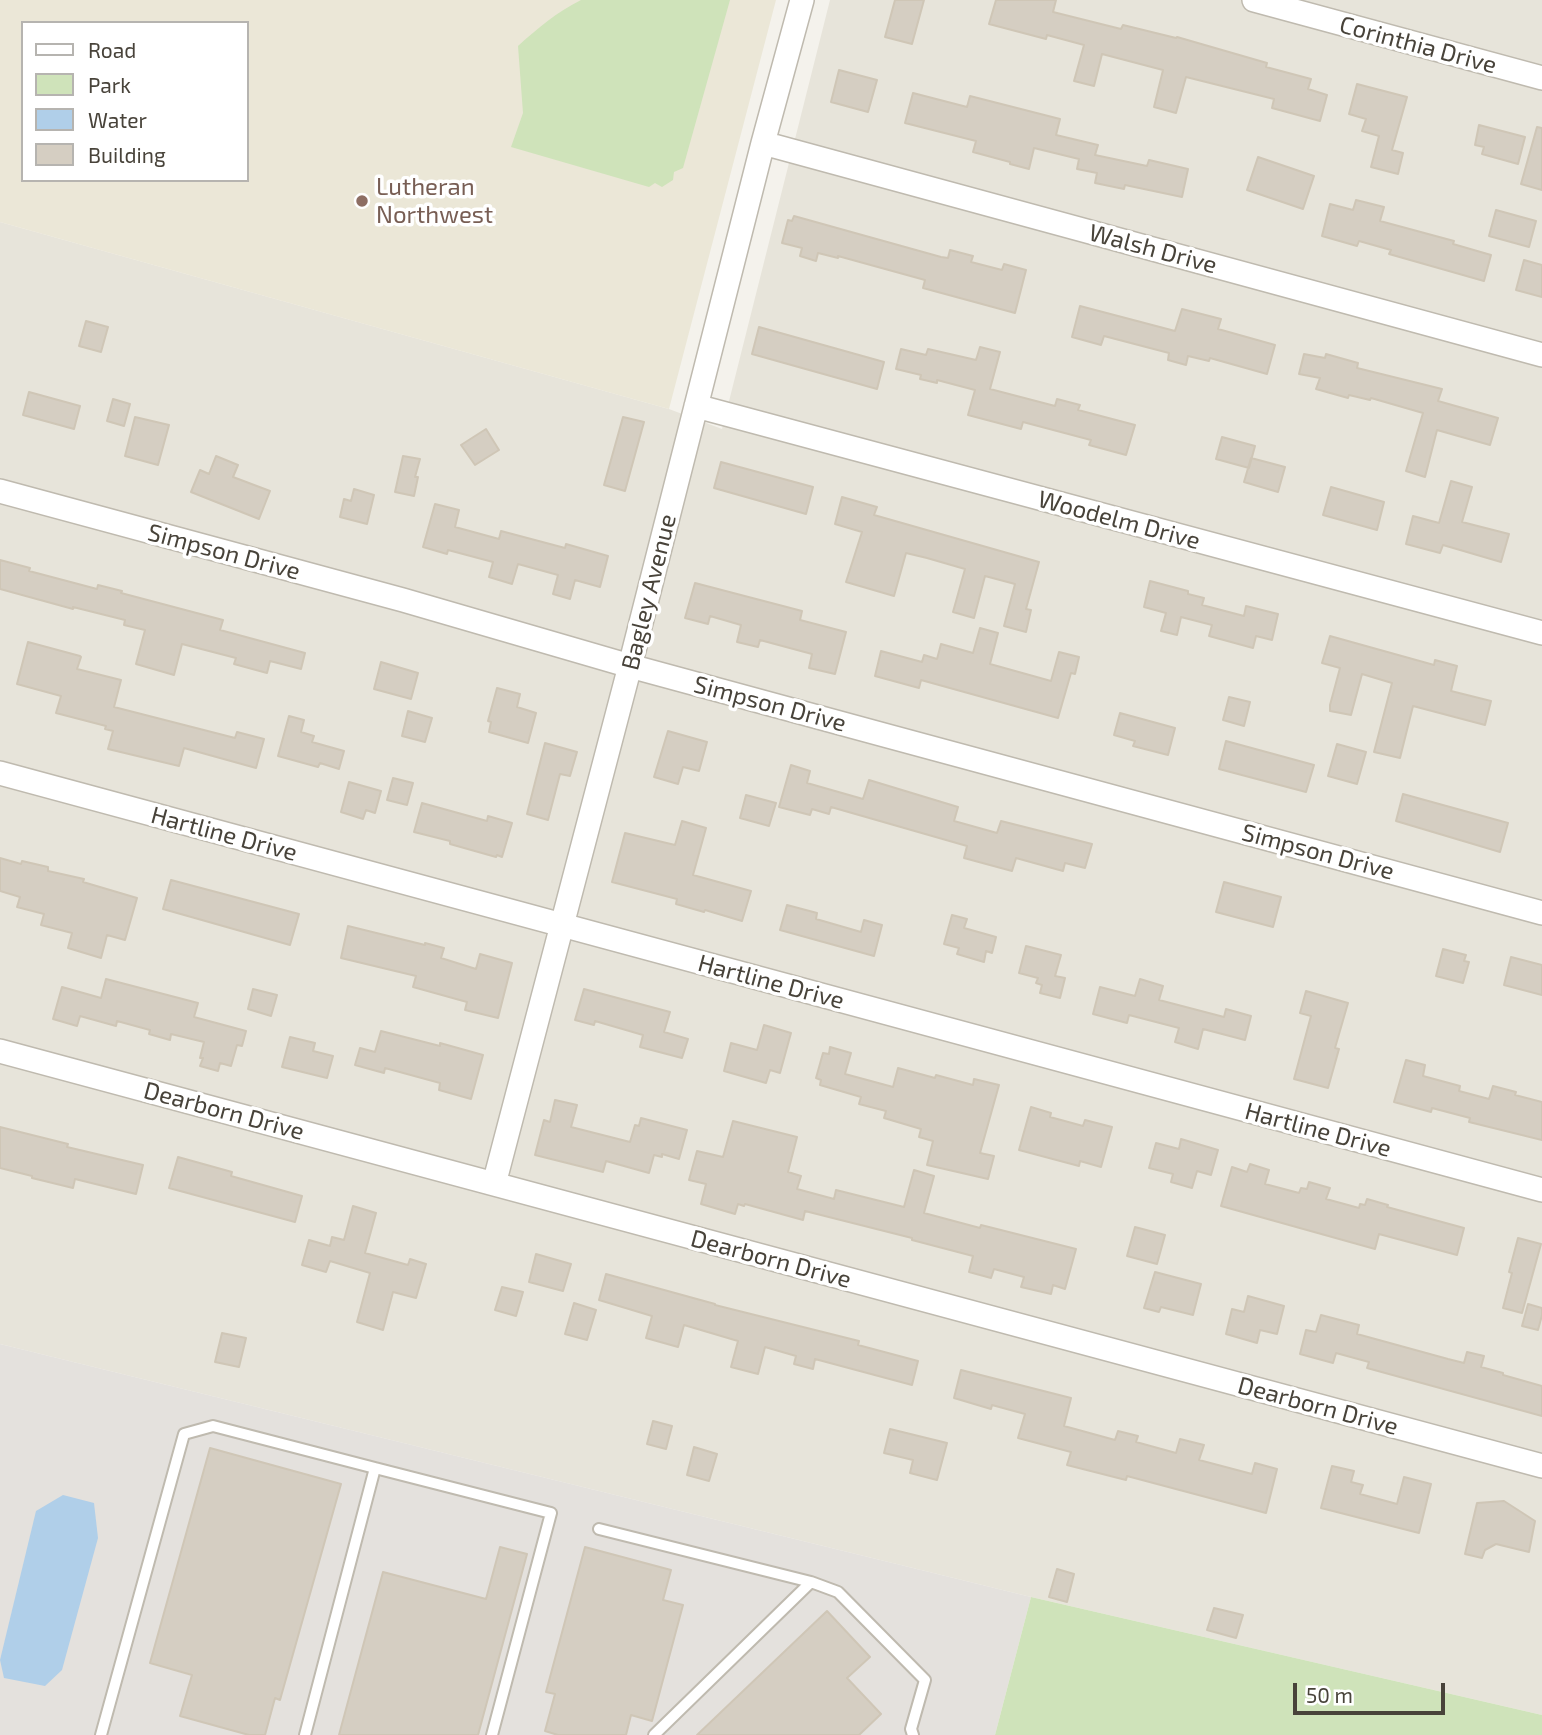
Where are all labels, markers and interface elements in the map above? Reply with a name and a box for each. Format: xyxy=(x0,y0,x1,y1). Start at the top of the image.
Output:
street label: Corinthia Drive xyxy=(1336,10,1500,80)
legend xyxy=(21,21,248,182)
text: Road xyxy=(88,37,136,62)
text: Park xyxy=(88,72,131,97)
text: Water xyxy=(88,107,147,132)
text: Building xyxy=(88,142,166,167)
place label: Lutheran Northwest xyxy=(376,173,493,229)
marker: Lutheran Northwest xyxy=(354,193,370,209)
street label: Walsh Drive xyxy=(1086,218,1220,280)
street label: Woodelm Drive xyxy=(1035,485,1203,555)
street label: Bagley Avenue xyxy=(616,511,682,673)
street label: Simpson Drive xyxy=(145,518,303,586)
street label: Simpson Drive xyxy=(691,670,849,738)
street label: Hartline Drive xyxy=(148,801,300,867)
street label: Simpson Drive xyxy=(1239,818,1397,886)
street label: Hartline Drive xyxy=(695,949,847,1015)
street label: Dearborn Drive xyxy=(141,1076,307,1146)
street label: Hartline Drive xyxy=(1242,1097,1394,1163)
street label: Dearborn Drive xyxy=(688,1224,854,1294)
street label: Dearborn Drive xyxy=(1235,1371,1401,1441)
scale bar xyxy=(1297,1668,1449,1712)
text: 50 m xyxy=(1306,1682,1353,1707)

